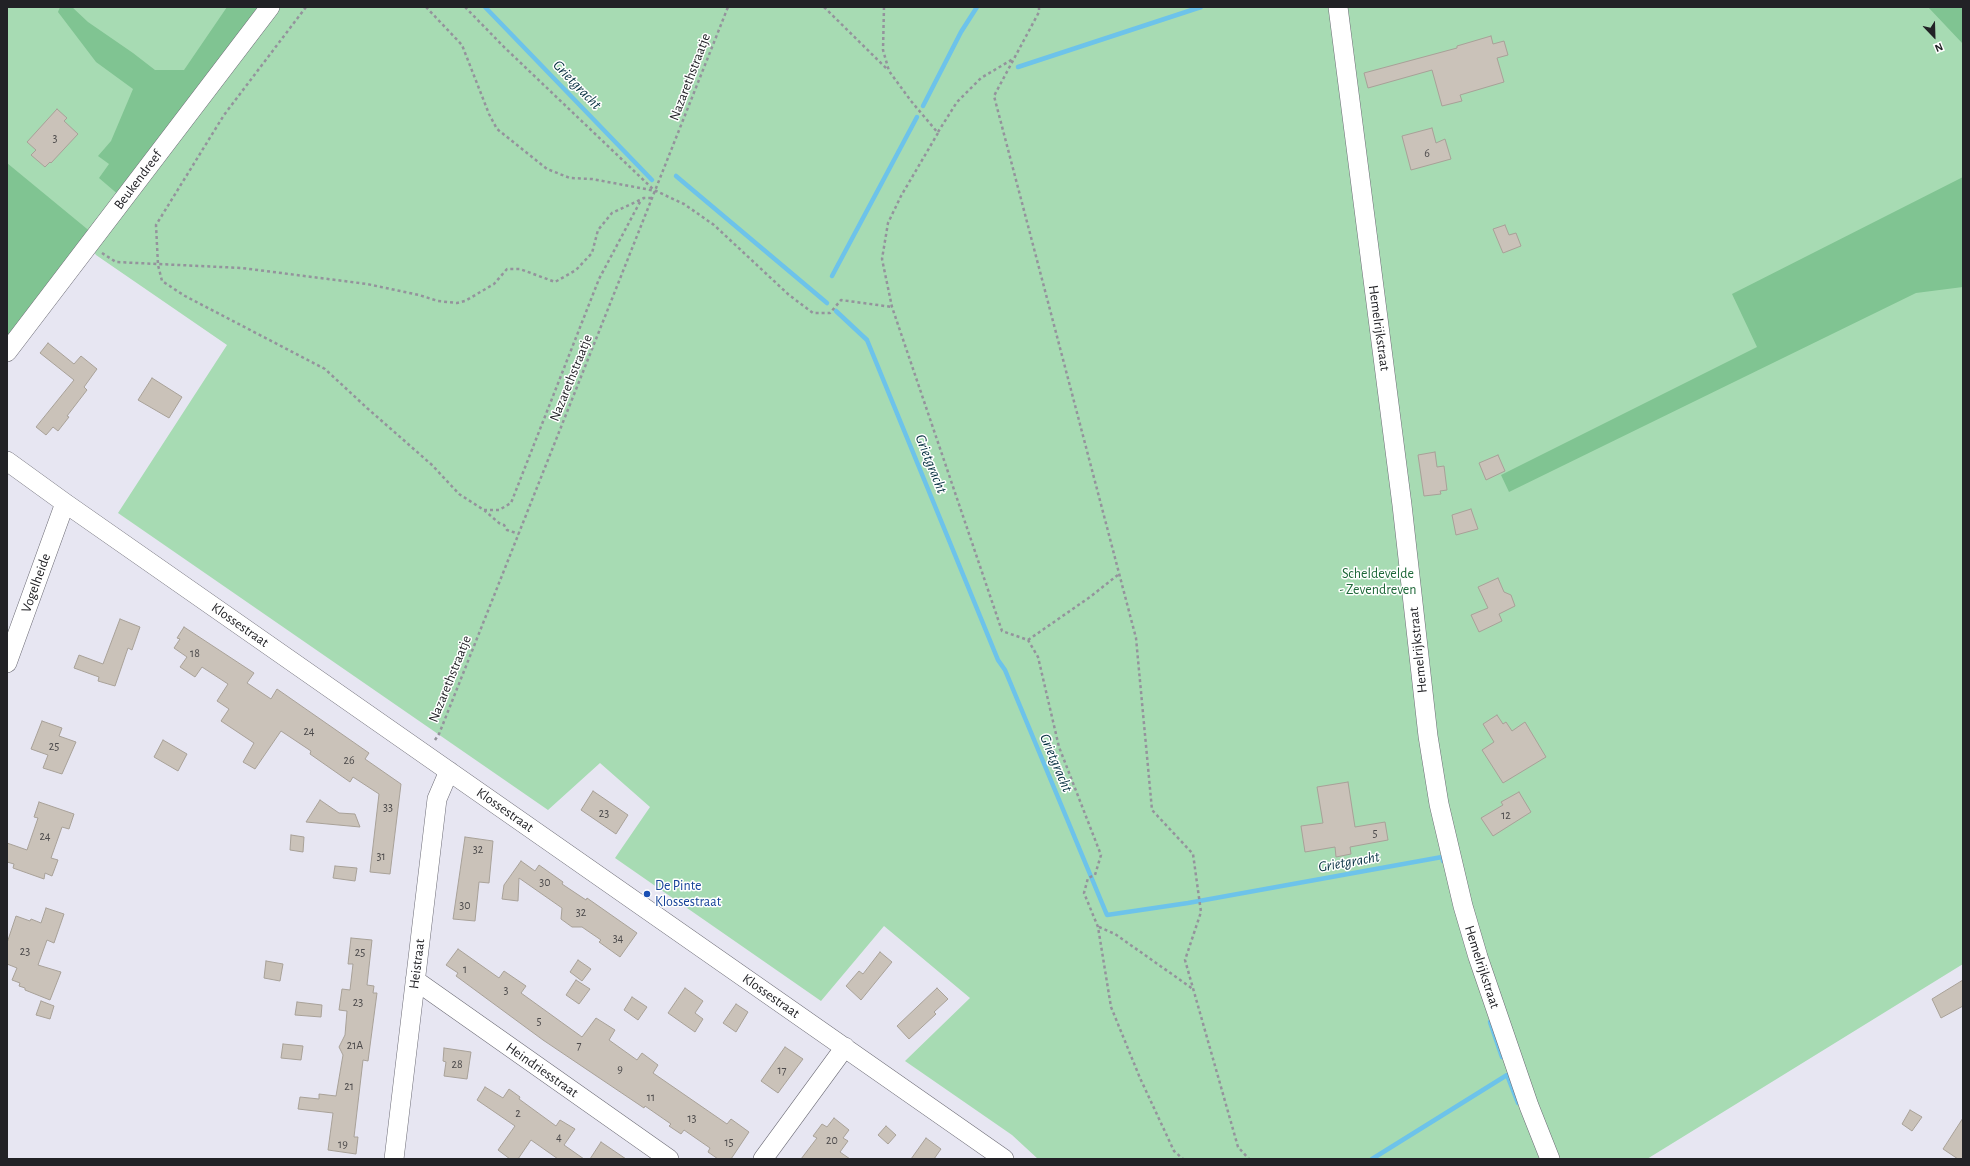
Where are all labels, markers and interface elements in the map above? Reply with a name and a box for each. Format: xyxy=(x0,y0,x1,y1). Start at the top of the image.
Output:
north arrow xyxy=(1914,16,1954,56)
street label: Nazarethstraatje xyxy=(666,31,714,123)
text: N xyxy=(1933,41,1945,54)
water label: Grietgracht xyxy=(549,56,605,114)
house number: 3 xyxy=(53,131,57,145)
house number: 6 xyxy=(1424,146,1430,160)
street label: Beukendreef xyxy=(110,147,166,213)
street label: Hemelrijkstraat xyxy=(1365,284,1393,372)
street label: Nazarethstraatje xyxy=(546,332,596,424)
water label: Grietgracht xyxy=(911,432,951,496)
street label: Vogelheide xyxy=(18,551,54,615)
park label: Scheldevelde - Zevendreven xyxy=(1339,566,1417,598)
street label: Klossestraat xyxy=(208,599,272,651)
street label: Hemelrijkstraat xyxy=(1405,606,1431,694)
street label: Nazarethstraatje xyxy=(425,633,475,725)
house number: 18 xyxy=(190,646,200,660)
house number: 24 xyxy=(303,724,315,738)
water label: Grietgracht xyxy=(1036,731,1076,795)
house number: 25 xyxy=(49,739,59,753)
house number: 26 xyxy=(343,753,355,767)
street label: Klossestraat xyxy=(473,784,537,836)
house number: 33 xyxy=(383,800,393,814)
house number: 23 xyxy=(599,806,609,820)
house number: 12 xyxy=(1501,808,1511,822)
house number: 5 xyxy=(1372,826,1378,840)
house number: 24 xyxy=(39,829,51,843)
house number: 32 xyxy=(473,842,483,856)
water label: Grietgracht xyxy=(1317,848,1381,876)
house number: 31 xyxy=(376,849,386,863)
house number: 30 xyxy=(539,875,551,889)
place label: De Pinte Klossestraat xyxy=(655,878,721,910)
marker: De Pinte Klossestraat xyxy=(642,889,652,899)
house number: 30 xyxy=(459,898,471,912)
house number: 32 xyxy=(576,905,586,919)
street label: Hemelrijkstraat xyxy=(1461,923,1503,1011)
house number: 34 xyxy=(613,931,623,945)
street label: Heistraat xyxy=(406,938,428,990)
house number: 23 xyxy=(20,944,30,958)
house number: 25 xyxy=(355,945,365,959)
house number: 1 xyxy=(463,962,467,976)
street label: Klossestraat xyxy=(739,970,803,1022)
house number: 3 xyxy=(504,983,508,997)
house number: 23 xyxy=(353,995,363,1009)
house number: 5 xyxy=(536,1014,542,1028)
house number: 21A xyxy=(347,1038,363,1052)
house number: 7 xyxy=(576,1038,582,1052)
street label: Heindriesstraat xyxy=(503,1039,581,1101)
house number: 28 xyxy=(451,1057,463,1071)
house number: 9 xyxy=(617,1062,623,1076)
house number: 17 xyxy=(777,1063,787,1077)
house number: 21 xyxy=(344,1079,354,1093)
house number: 11 xyxy=(647,1090,655,1104)
house number: 2 xyxy=(515,1106,521,1120)
house number: 13 xyxy=(687,1111,697,1125)
house number: 4 xyxy=(556,1130,562,1144)
house number: 20 xyxy=(826,1133,838,1147)
house number: 15 xyxy=(724,1135,734,1149)
house number: 19 xyxy=(338,1137,348,1151)

